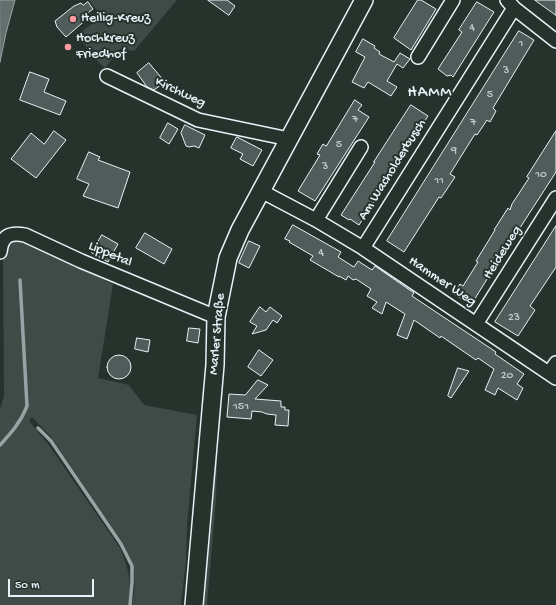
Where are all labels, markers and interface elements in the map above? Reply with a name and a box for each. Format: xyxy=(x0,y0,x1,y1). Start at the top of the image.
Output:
place label: Heilig-Kreuz xyxy=(81,11,150,27)
marker: Heilig-Kreuz xyxy=(68,14,78,24)
house number: 4 xyxy=(469,21,475,35)
place label: Hochkreuz Friedhof xyxy=(76,31,135,64)
house number: 1 xyxy=(519,37,523,51)
marker: Hochkreuz Friedhof xyxy=(63,42,73,52)
house number: 3 xyxy=(503,64,509,78)
street label: Kirchweg xyxy=(152,74,208,112)
district label: HAMM xyxy=(408,84,452,104)
house number: 5 xyxy=(487,88,493,102)
house number: 7 xyxy=(352,113,358,127)
house number: 7 xyxy=(470,116,476,130)
street label: Am Wacholderbusch xyxy=(355,117,431,223)
house number: 5 xyxy=(336,138,342,152)
house number: 9 xyxy=(451,144,457,158)
house number: 3 xyxy=(322,160,328,174)
house number: 10 xyxy=(535,168,547,182)
house number: 11 xyxy=(434,174,444,188)
street label: Heideweg xyxy=(480,223,526,283)
street label: Lippetal xyxy=(86,238,134,272)
house number: 4 xyxy=(318,246,324,260)
street label: Hammer Weg xyxy=(405,253,479,311)
street label: Marler Straße xyxy=(206,293,230,375)
house number: 23 xyxy=(508,311,520,325)
house number: 20 xyxy=(501,369,513,383)
house number: 151 xyxy=(233,400,249,414)
scale bar xyxy=(10,571,96,597)
text: 50 m xyxy=(15,579,40,593)

